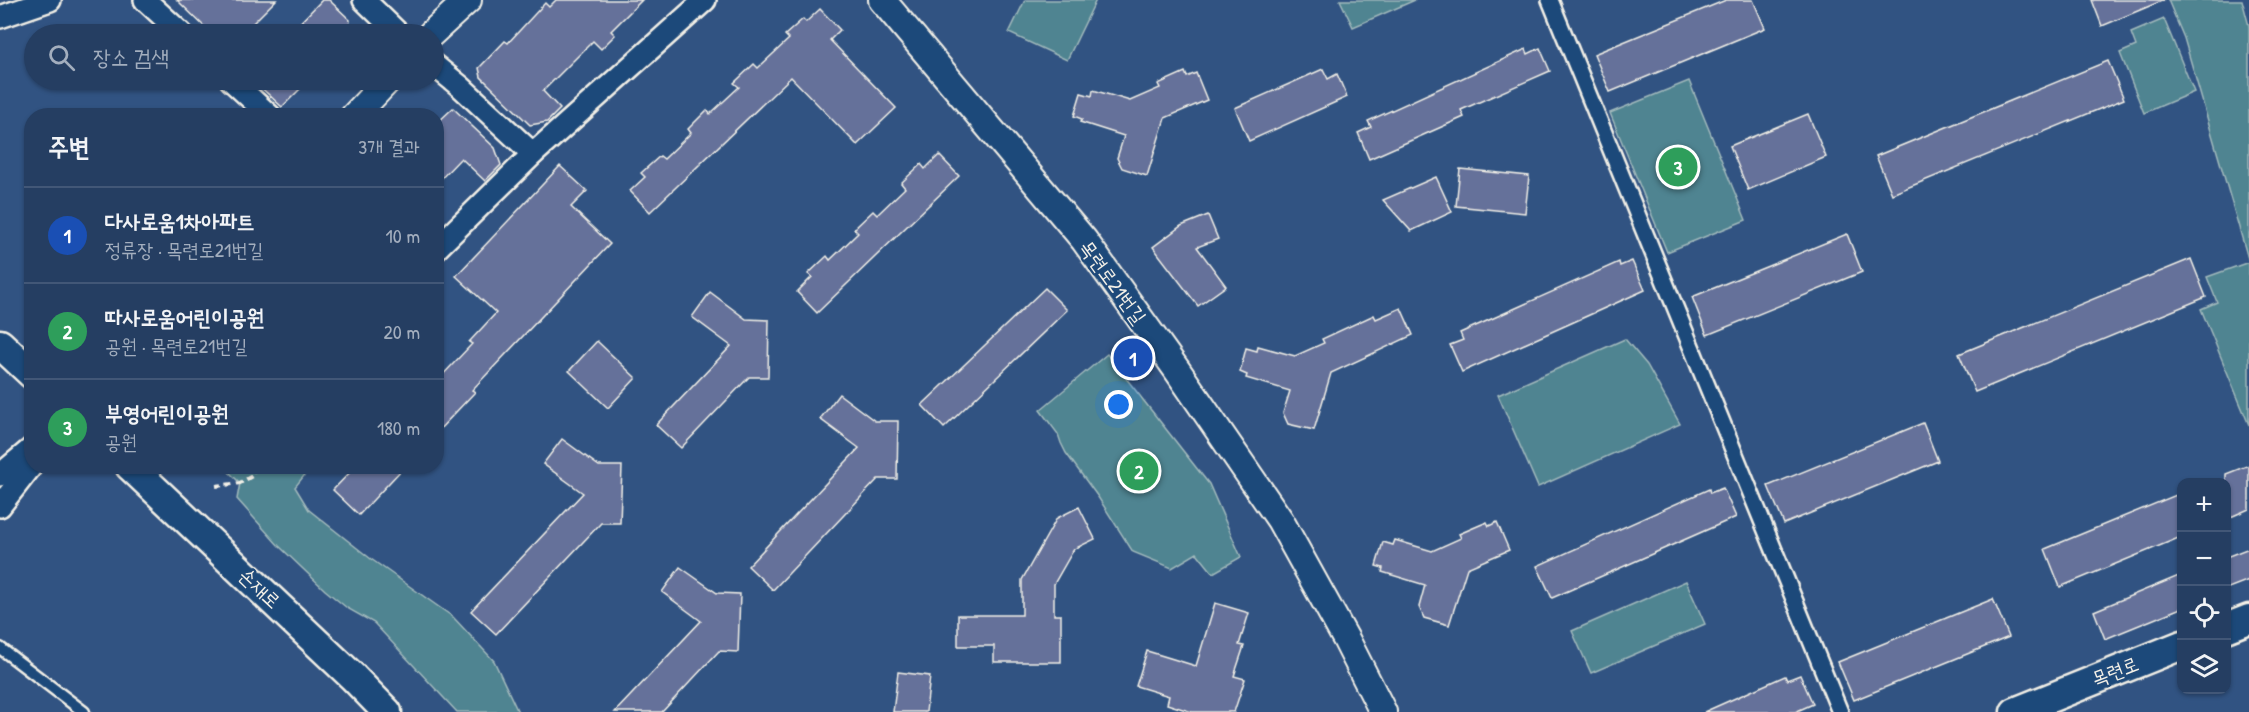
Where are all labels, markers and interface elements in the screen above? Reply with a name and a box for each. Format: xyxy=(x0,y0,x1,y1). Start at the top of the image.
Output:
search box xyxy=(24,24,444,90)
icon: search xyxy=(45,41,78,74)
text: 장소 검색 xyxy=(93,42,169,72)
text: 주변 xyxy=(48,129,90,164)
text: 3개 결과 xyxy=(358,133,420,160)
pin: 3 xyxy=(1658,144,1698,190)
text: 다사로움1차아파트 xyxy=(105,206,255,236)
text: 1 xyxy=(64,222,71,249)
text: 10 m xyxy=(386,222,420,249)
street label: 목련로21번길 xyxy=(1074,234,1153,329)
text: 정류장 · 목련로21번길 xyxy=(105,236,264,263)
text: 따사로움어린이공원 xyxy=(105,302,264,332)
text: 2 xyxy=(63,318,72,345)
text: 20 m xyxy=(383,318,420,345)
text: 공원 · 목련로21번길 xyxy=(105,332,247,359)
pin: 1 xyxy=(1114,336,1152,380)
your location xyxy=(1104,390,1133,419)
text: 부영어린이공원 xyxy=(105,398,229,428)
text: 3 xyxy=(63,414,72,441)
text: 180 m xyxy=(377,414,420,441)
text: 공원 xyxy=(105,428,137,455)
pin: 2 xyxy=(1120,448,1158,494)
map controls xyxy=(2177,478,2231,694)
button: + xyxy=(2177,478,2231,532)
button: − xyxy=(2177,532,2231,586)
street label: 손재로 xyxy=(233,561,287,614)
button: locate xyxy=(2177,586,2231,640)
button: layers xyxy=(2177,640,2231,694)
street label: 목련로 xyxy=(2087,649,2142,692)

